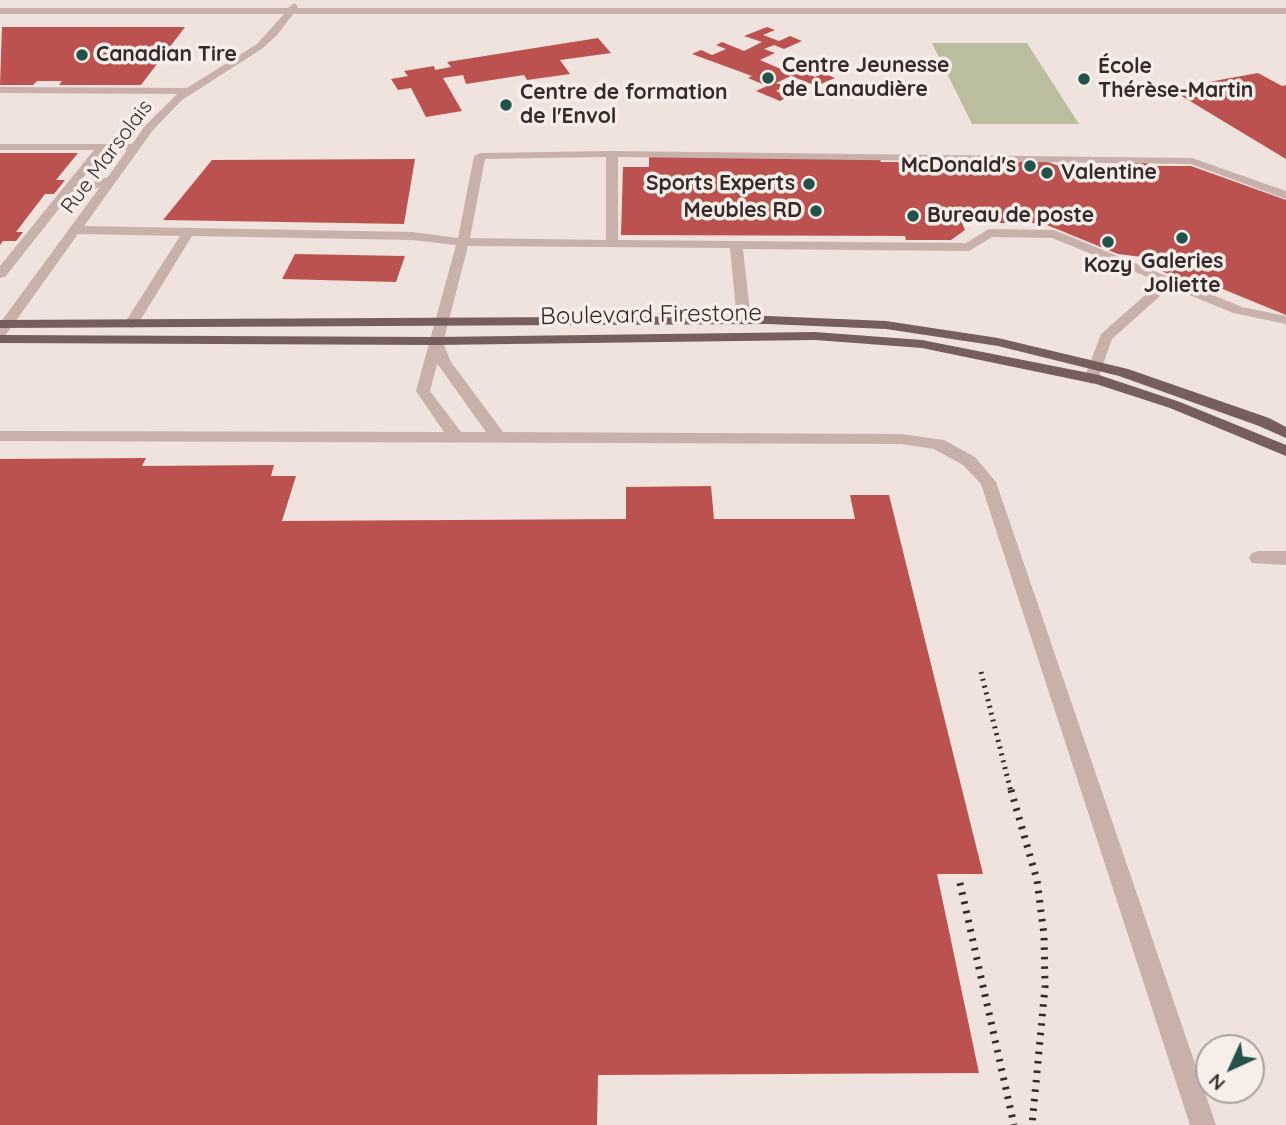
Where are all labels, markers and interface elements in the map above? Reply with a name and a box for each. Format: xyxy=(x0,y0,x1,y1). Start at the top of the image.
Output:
place label: Canadian Tire xyxy=(96,42,237,68)
marker: Canadian Tire xyxy=(74,47,90,63)
place label: Centre Jeunesse de Lanaudière xyxy=(782,53,949,103)
place label: École Thérèse-Martin xyxy=(1098,54,1253,104)
marker: Centre Jeunesse de Lanaudière xyxy=(760,70,776,86)
marker: École Thérèse-Martin xyxy=(1076,71,1092,87)
place label: Centre de formation de l'Envol xyxy=(520,80,728,130)
street label: Rue Marsolais xyxy=(56,95,158,219)
marker: Centre de formation de l'Envol xyxy=(498,97,514,113)
place label: McDonald's xyxy=(901,153,1016,179)
marker: McDonald's xyxy=(1022,158,1038,174)
place label: Valentine xyxy=(1061,160,1157,186)
marker: Valentine xyxy=(1039,165,1055,181)
place label: Sports Experts xyxy=(646,171,795,197)
marker: Sports Experts xyxy=(801,176,817,192)
place label: Meubles RD xyxy=(684,198,802,224)
marker: Meubles RD xyxy=(808,203,824,219)
place label: Bureau de poste xyxy=(927,203,1094,229)
marker: Bureau de poste xyxy=(905,208,921,224)
marker: Galeries Joliette xyxy=(1174,230,1190,246)
marker: Kozy xyxy=(1100,234,1116,250)
place label: Galeries Joliette xyxy=(1141,249,1223,299)
place label: Kozy xyxy=(1084,253,1132,279)
street label: Boulevard Firestone xyxy=(540,299,762,331)
north arrow xyxy=(1195,1034,1265,1104)
text: N xyxy=(1203,1069,1230,1096)

